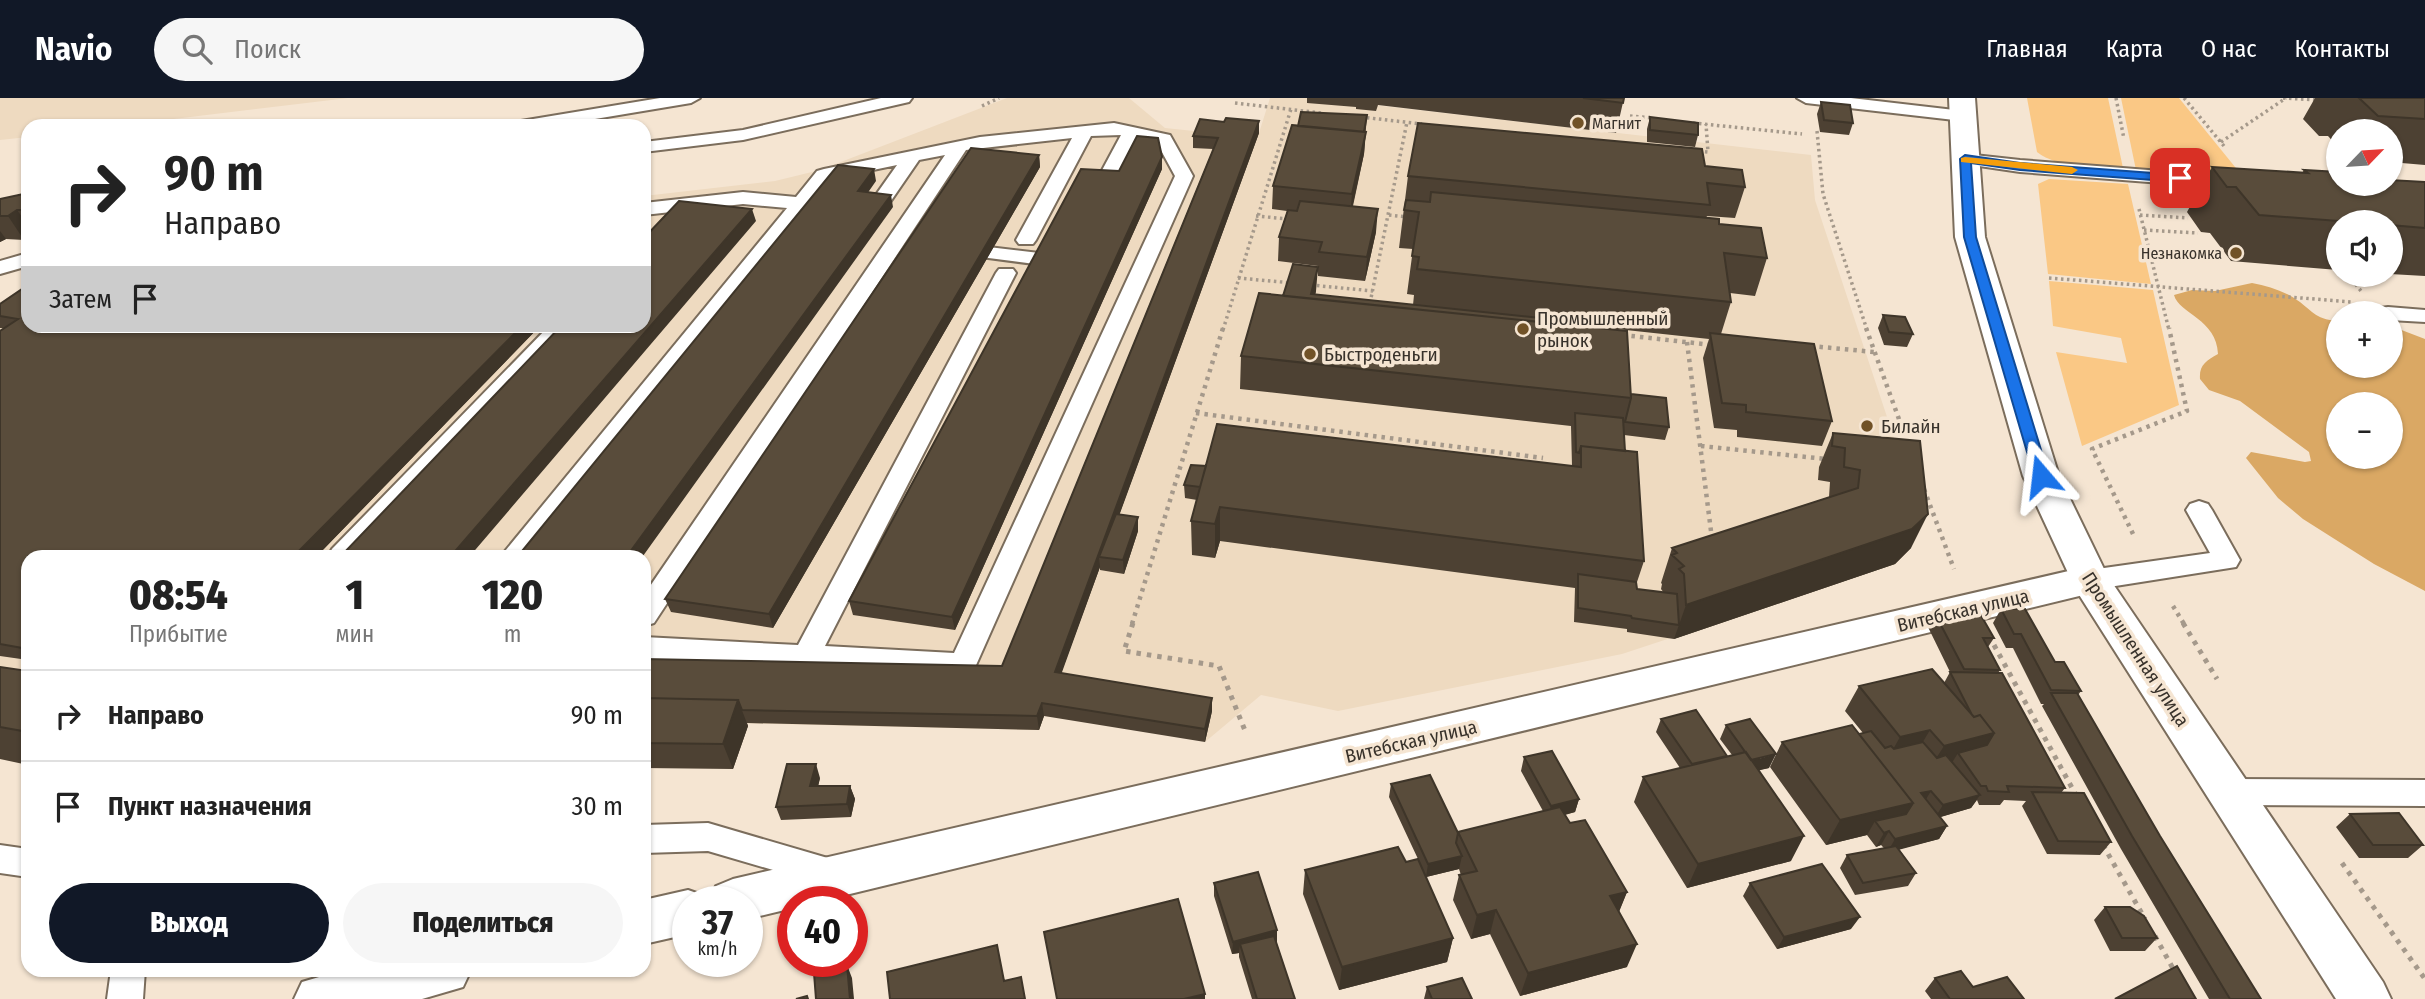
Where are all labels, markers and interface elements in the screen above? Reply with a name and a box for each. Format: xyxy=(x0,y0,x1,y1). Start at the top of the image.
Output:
search box xyxy=(154,18,644,81)
text: Navio xyxy=(35,29,112,69)
icon: search xyxy=(178,30,216,68)
text: Поиск xyxy=(234,34,301,65)
text: Главная xyxy=(1986,35,2068,63)
text: Карта xyxy=(2106,35,2163,63)
text: О нас xyxy=(2201,35,2256,63)
text: Контакты xyxy=(2294,35,2390,63)
place label: Магнит xyxy=(1592,114,1642,133)
marker: Магнит xyxy=(1570,115,1586,131)
north arrow xyxy=(2326,119,2403,196)
map controls xyxy=(2326,119,2403,469)
text: 90 m xyxy=(164,144,264,203)
icon: right xyxy=(49,147,140,238)
pin xyxy=(2150,148,2210,208)
icon: arrive xyxy=(2161,159,2199,197)
text: Направо xyxy=(164,204,281,242)
button: sound xyxy=(2326,210,2403,287)
place label: Незнакомка xyxy=(2141,244,2222,263)
marker: Незнакомка xyxy=(2228,245,2244,261)
icon: arrive xyxy=(126,280,164,318)
text: Затем xyxy=(49,284,112,315)
button: + xyxy=(2326,301,2403,378)
place label: Промышленный рынок xyxy=(1537,307,1669,352)
marker: Промышленный рынок xyxy=(1515,321,1531,337)
place label: Быстроденьги xyxy=(1324,343,1438,366)
marker: Быстроденьги xyxy=(1302,346,1318,362)
button: − xyxy=(2326,392,2403,469)
place label: Билайн xyxy=(1881,415,1941,438)
marker: Билайн xyxy=(1859,418,1875,434)
position arrow xyxy=(2004,439,2078,513)
street label: Промышленная улица xyxy=(2077,568,2194,731)
text: 08:54 xyxy=(129,570,228,620)
text: 1 xyxy=(346,570,364,620)
text: 120 xyxy=(482,570,543,620)
street label: Витебская улица xyxy=(1895,584,2031,637)
text: Прибытие xyxy=(129,620,228,648)
text: мин xyxy=(336,620,374,648)
text: m xyxy=(504,620,521,648)
icon: right xyxy=(49,697,87,735)
text: Направо xyxy=(108,700,204,731)
text: 90 m xyxy=(571,700,623,731)
street label: Витебская улица xyxy=(1343,715,1479,768)
icon: arrive xyxy=(49,788,87,826)
text: Пункт назначения xyxy=(108,791,312,822)
text: 30 m xyxy=(572,791,623,822)
button: Выход xyxy=(49,883,329,963)
button: Поделиться xyxy=(343,883,623,963)
speed limit sign: 40 xyxy=(777,886,868,977)
text: 37 xyxy=(702,901,733,943)
text: km/h xyxy=(697,938,738,960)

